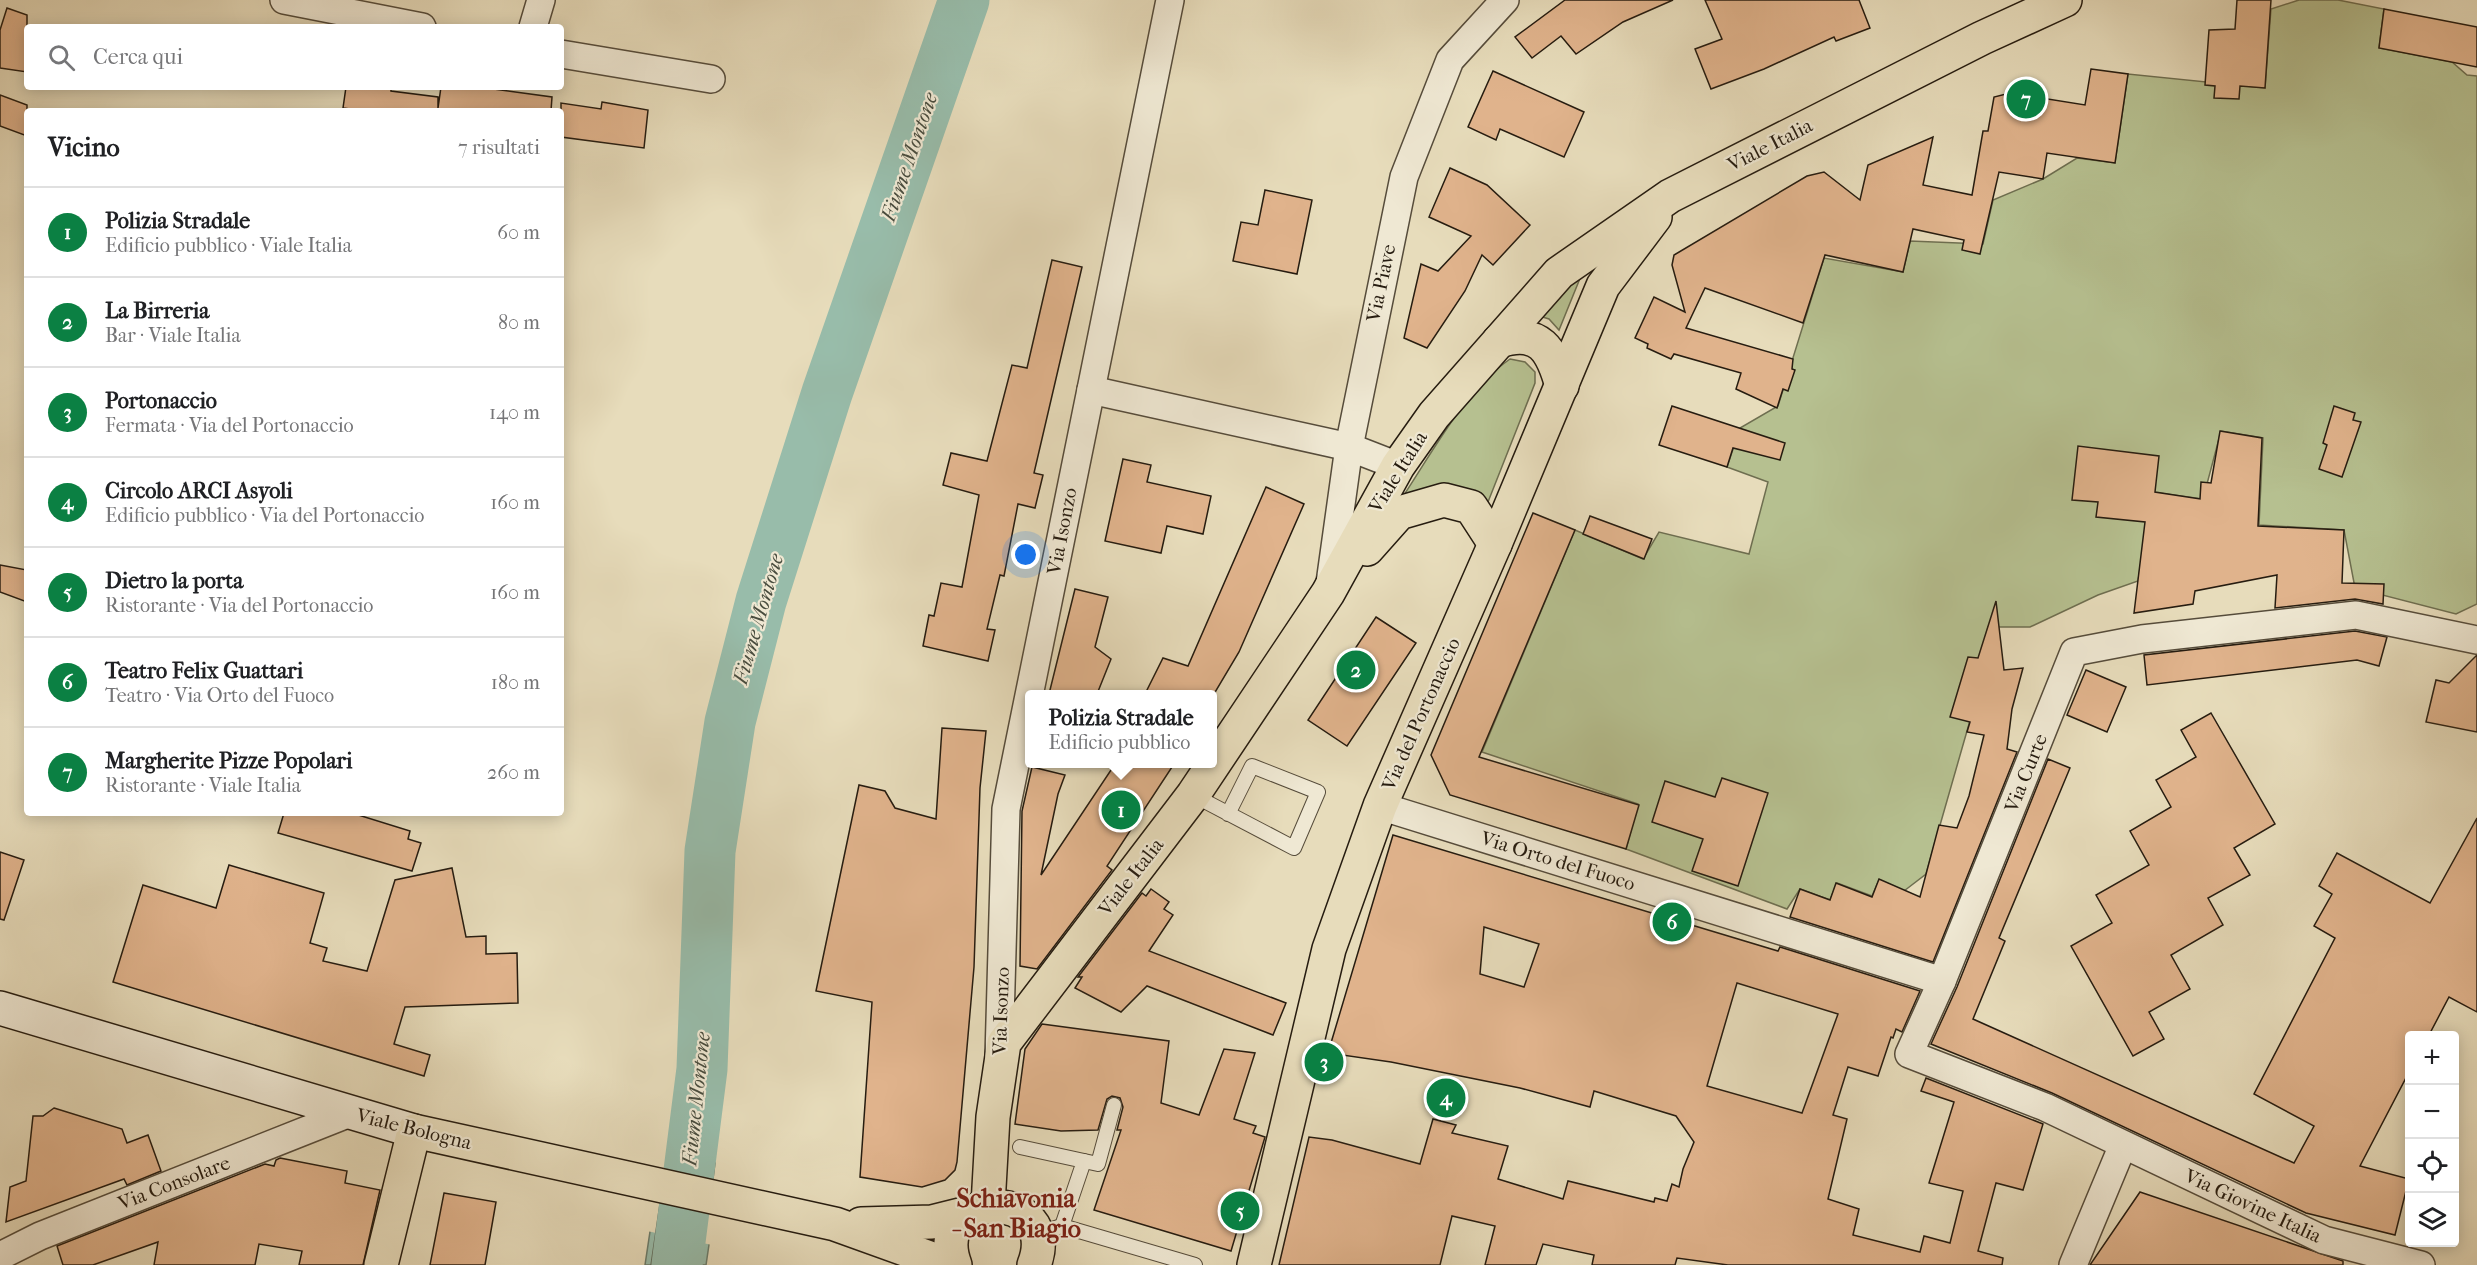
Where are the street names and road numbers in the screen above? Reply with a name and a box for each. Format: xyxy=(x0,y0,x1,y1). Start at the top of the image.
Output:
street label: Viale Italia xyxy=(1723,113,1817,177)
street label: Via Piave xyxy=(1361,242,1400,325)
street label: Viale Italia xyxy=(1363,426,1433,518)
street label: Via Isonzo xyxy=(1042,486,1082,577)
street label: Via del Portonaccio xyxy=(1377,634,1465,795)
street label: Via Curte xyxy=(1999,730,2052,817)
street label: Via Orto del Fuoco xyxy=(1477,826,1638,895)
street label: Viale Italia xyxy=(1093,833,1169,921)
street label: Via Isonzo xyxy=(988,967,1014,1056)
street label: Viale Bologna xyxy=(353,1103,475,1155)
street label: Via Consolare xyxy=(114,1151,233,1215)
street label: Via Giovine Italia xyxy=(2180,1164,2326,1248)

